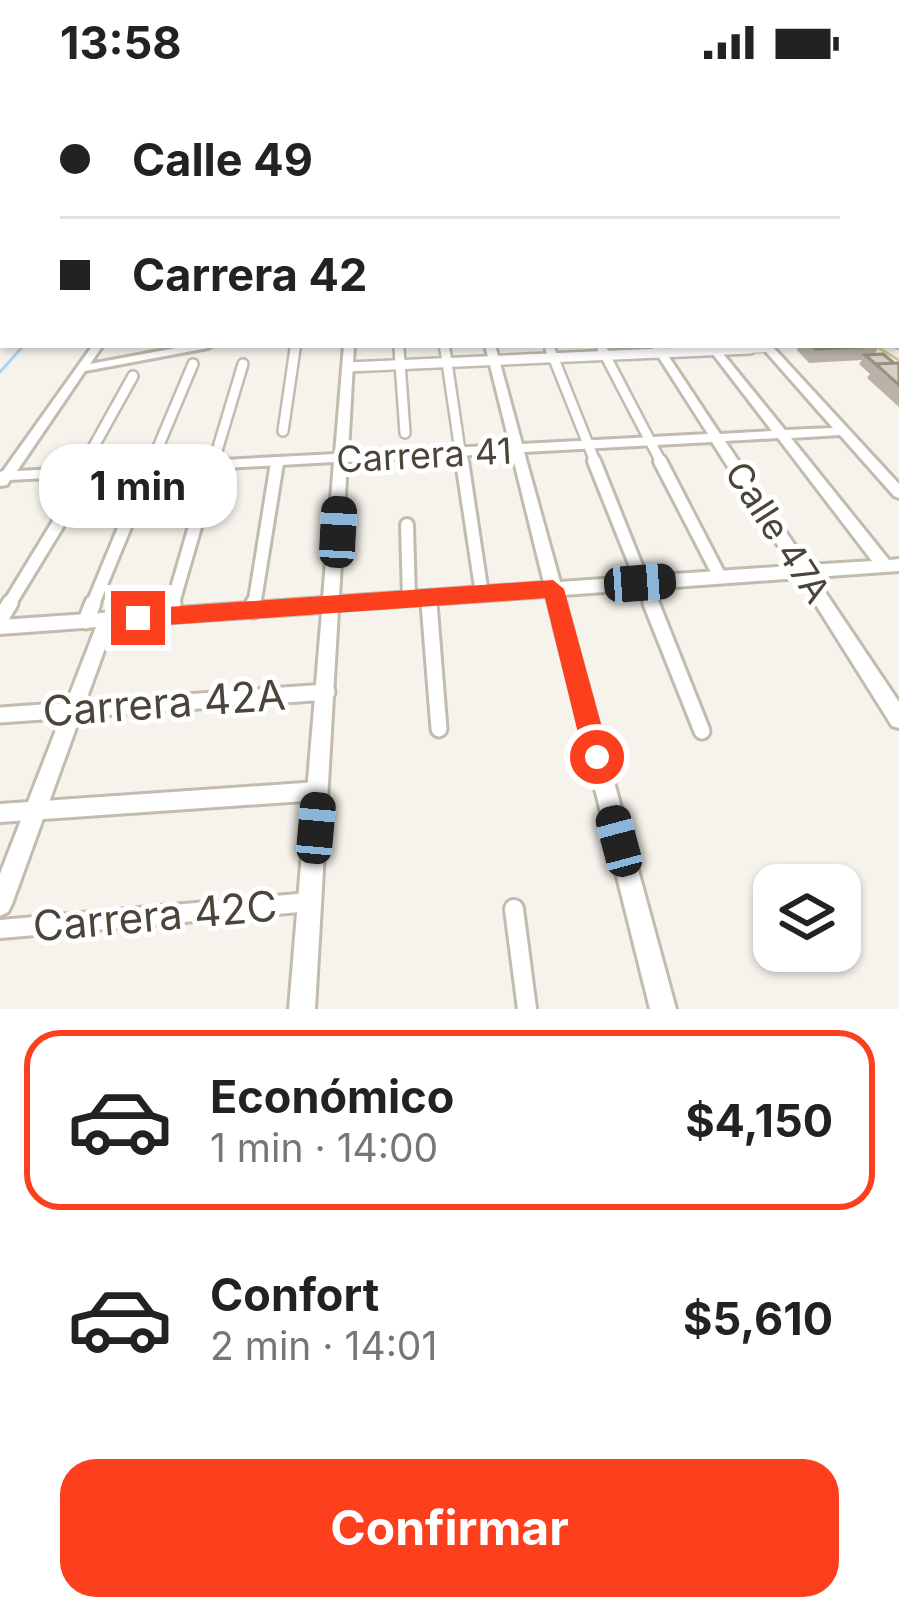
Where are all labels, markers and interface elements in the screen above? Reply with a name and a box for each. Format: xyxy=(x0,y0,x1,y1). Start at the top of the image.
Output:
text: 13:58 xyxy=(60,15,182,70)
text: Calle 49 xyxy=(132,132,313,187)
text: Carrera 42 xyxy=(132,247,367,302)
street label: Carrera 41 xyxy=(335,428,513,482)
callout: 1 min xyxy=(39,444,237,528)
street label: Calle 47A xyxy=(716,453,840,611)
text: 1 min xyxy=(90,462,186,509)
car xyxy=(318,495,358,569)
car xyxy=(603,563,677,603)
route end xyxy=(111,591,165,645)
street label: Carrera 42A xyxy=(41,669,287,736)
route start xyxy=(570,730,624,784)
car xyxy=(295,791,337,865)
car xyxy=(592,802,646,880)
map controls xyxy=(753,864,861,972)
button: layers xyxy=(753,864,861,972)
street label: Carrera 42C xyxy=(31,879,279,952)
icon: car xyxy=(66,1066,174,1174)
text: Económico xyxy=(210,1069,454,1124)
text: $4,150 xyxy=(685,1093,833,1148)
text: 1 min · 14:00 xyxy=(210,1124,438,1171)
icon: car xyxy=(66,1264,174,1372)
text: Confort xyxy=(210,1267,379,1322)
text: $5,610 xyxy=(683,1291,833,1346)
text: 2 min · 14:01 xyxy=(210,1322,437,1369)
button: Confirmar xyxy=(60,1459,839,1597)

